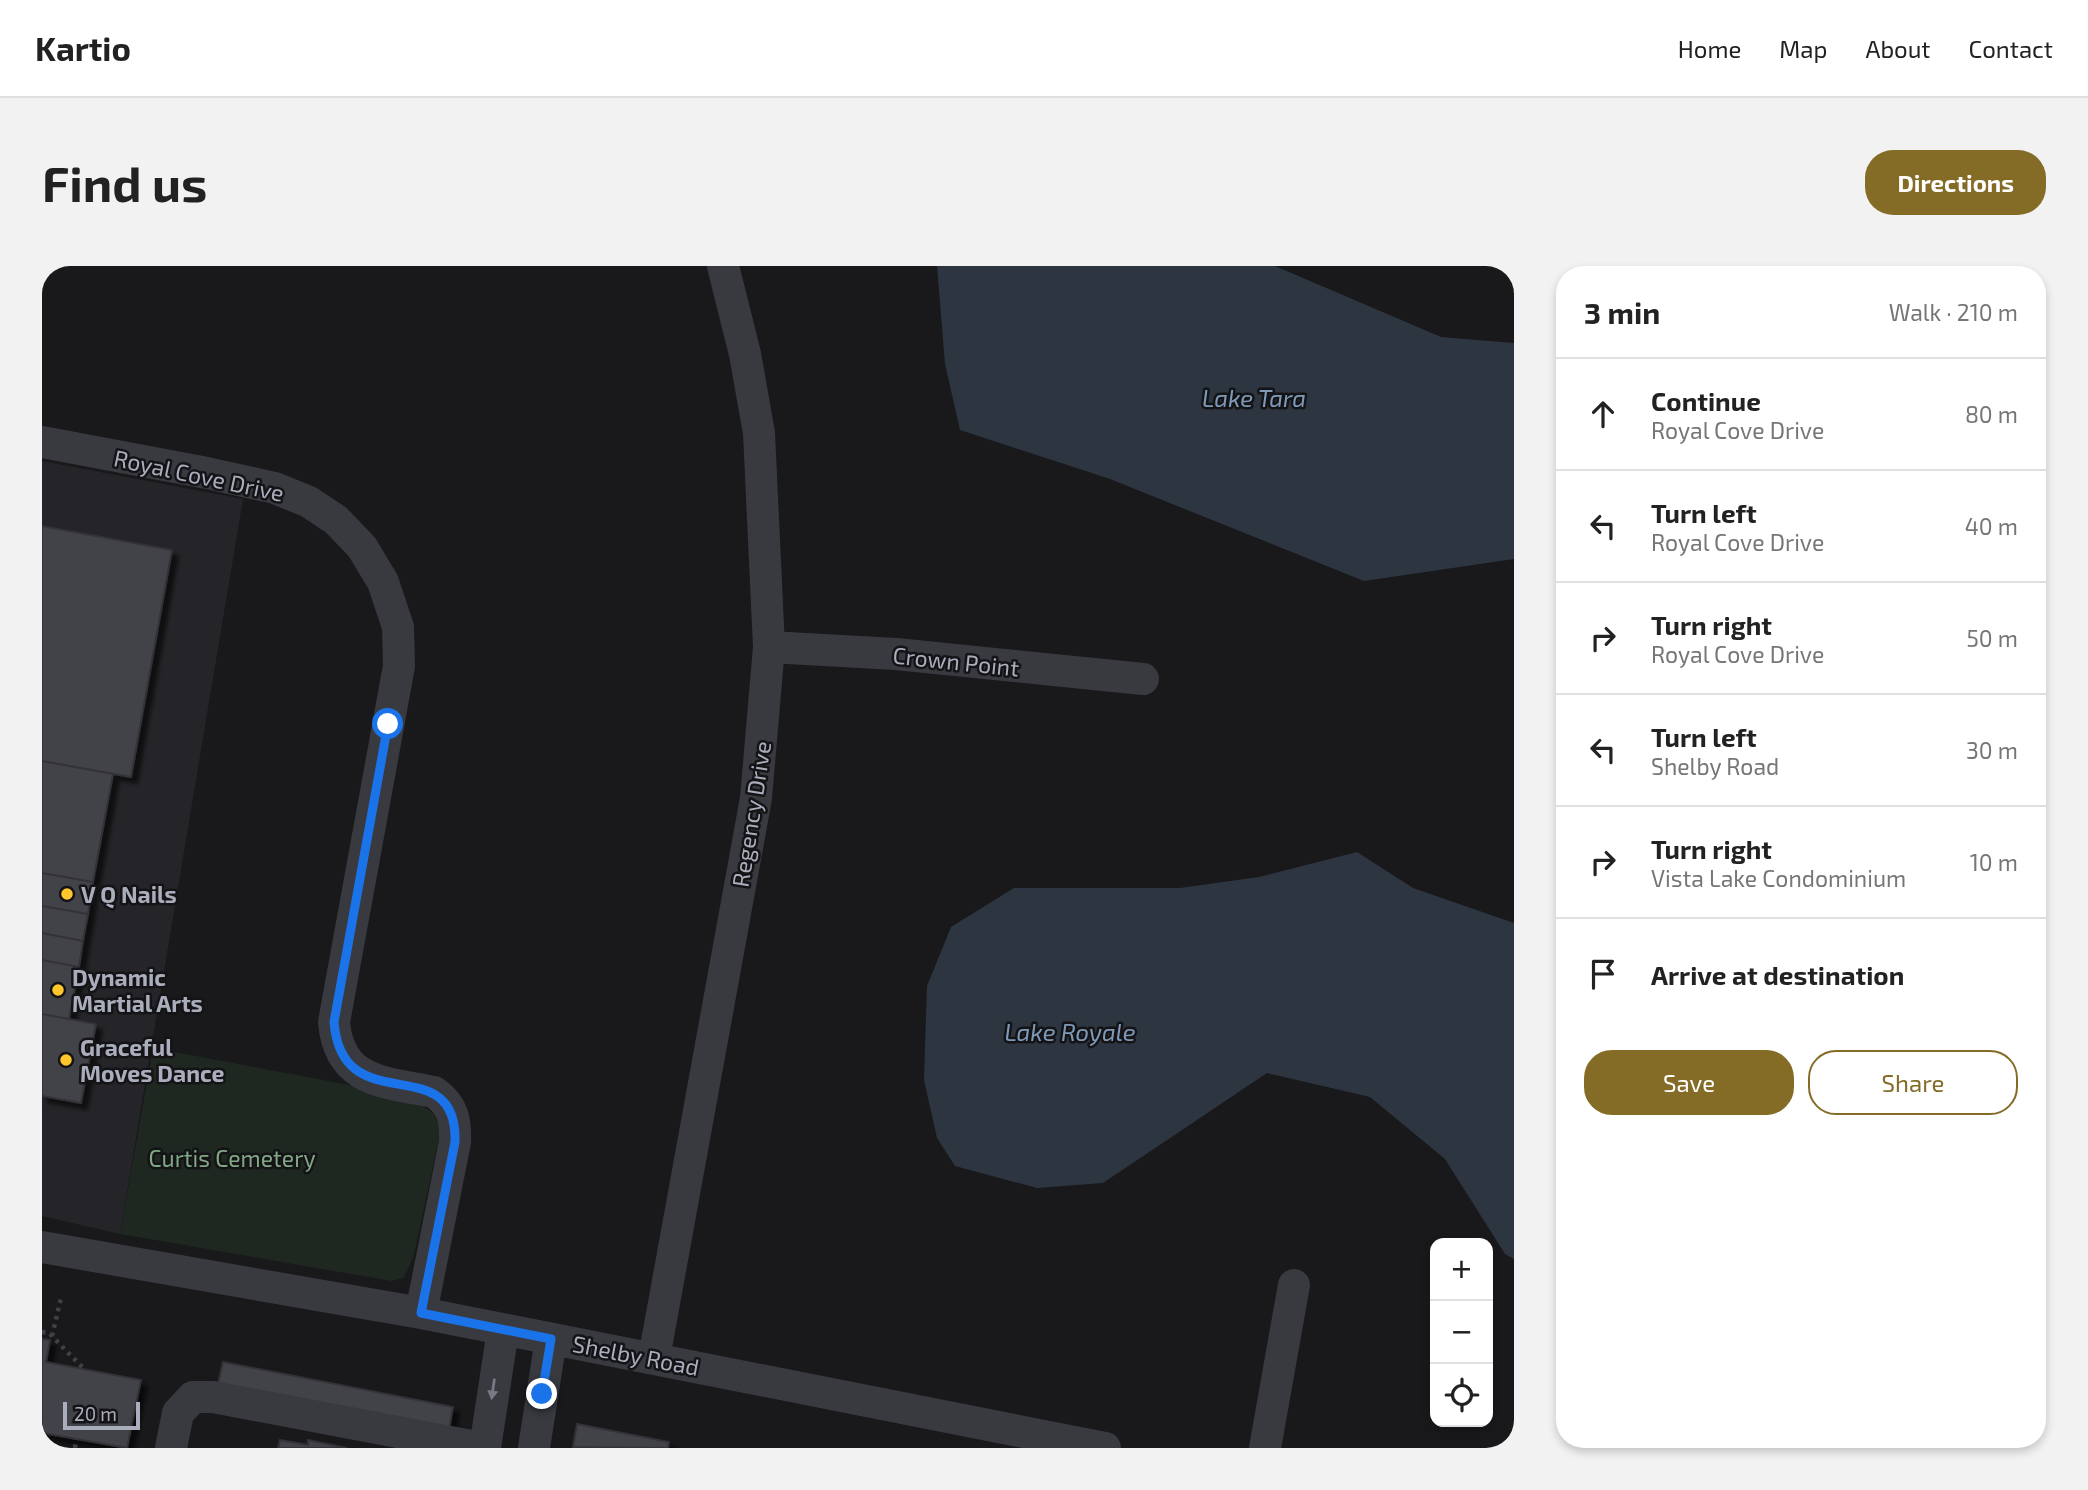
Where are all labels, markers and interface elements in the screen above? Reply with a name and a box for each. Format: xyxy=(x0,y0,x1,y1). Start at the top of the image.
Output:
text: Kartio xyxy=(35,28,131,68)
text: Home xyxy=(1678,34,1741,63)
text: Map xyxy=(1779,34,1827,63)
text: About xyxy=(1865,34,1931,63)
text: Contact xyxy=(1969,34,2053,63)
button: Directions xyxy=(1865,150,2046,215)
text: Find us xyxy=(42,153,207,212)
text: 3 min xyxy=(1584,294,1660,330)
text: Walk · 210 m xyxy=(1889,298,2018,326)
water label: Lake Tara xyxy=(1202,383,1306,412)
text: Continue xyxy=(1651,385,1761,416)
icon: ahead xyxy=(1584,395,1622,433)
text: 80 m xyxy=(1965,400,2018,428)
text: Royal Cove Drive xyxy=(1651,416,1824,444)
street label: Royal Cove Drive xyxy=(111,443,287,507)
text: Turn left xyxy=(1651,497,1757,528)
icon: left xyxy=(1584,507,1622,545)
text: 40 m xyxy=(1965,512,2018,540)
text: Royal Cove Drive xyxy=(1651,528,1824,556)
text: Turn right xyxy=(1651,609,1772,640)
icon: right xyxy=(1584,619,1622,657)
text: 50 m xyxy=(1967,624,2018,652)
street label: Crown Point xyxy=(891,640,1021,682)
text: Royal Cove Drive xyxy=(1651,640,1824,668)
route start xyxy=(372,708,403,739)
text: Turn left xyxy=(1651,721,1757,752)
icon: left xyxy=(1584,731,1622,769)
text: 30 m xyxy=(1966,736,2018,764)
street label: Regency Drive xyxy=(726,739,776,889)
text: Shelby Road xyxy=(1651,752,1779,780)
text: Turn right xyxy=(1651,833,1772,864)
icon: right xyxy=(1584,843,1622,881)
text: 10 m xyxy=(1970,848,2018,876)
text: Vista Lake Condominium xyxy=(1651,864,1906,892)
place label: V Q Nails xyxy=(81,880,177,909)
marker: V Q Nails xyxy=(59,886,75,902)
icon: arrive xyxy=(1584,955,1622,993)
text: Arrive at destination xyxy=(1651,959,1904,990)
place label: Dynamic Martial Arts xyxy=(72,963,203,1017)
marker: Dynamic Martial Arts xyxy=(50,982,66,998)
water label: Lake Royale xyxy=(1004,1017,1136,1046)
place label: Graceful Moves Dance xyxy=(80,1033,225,1087)
button: Save xyxy=(1584,1050,1794,1115)
button: Share xyxy=(1808,1050,2018,1115)
marker: Graceful Moves Dance xyxy=(58,1052,74,1068)
park label: Curtis Cemetery xyxy=(148,1144,316,1172)
map controls xyxy=(1430,1238,1493,1427)
button: + xyxy=(1430,1238,1493,1301)
button: − xyxy=(1430,1301,1493,1364)
street label: Shelby Road xyxy=(570,1329,702,1381)
button: locate xyxy=(1430,1364,1493,1427)
one-way arrow xyxy=(488,1378,499,1400)
route end xyxy=(526,1378,557,1409)
scale bar xyxy=(63,1399,140,1431)
text: 20 m xyxy=(74,1402,117,1425)

